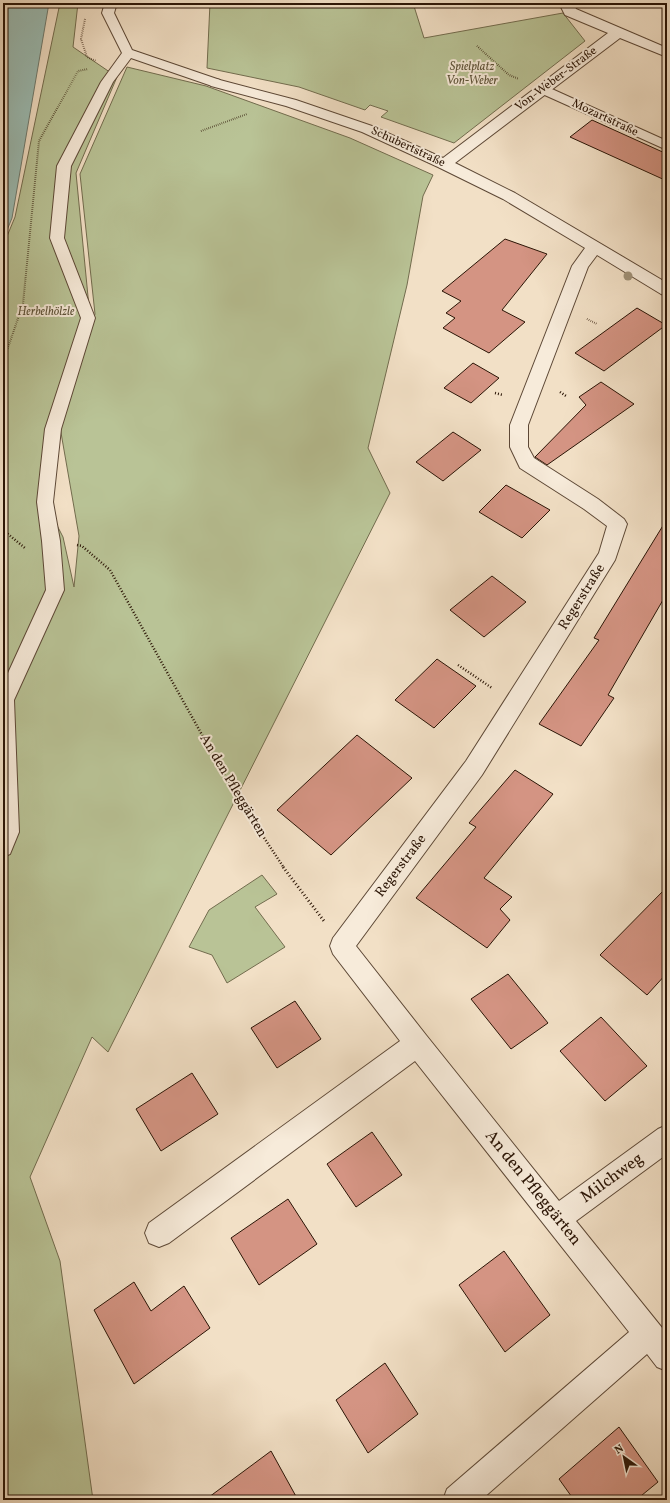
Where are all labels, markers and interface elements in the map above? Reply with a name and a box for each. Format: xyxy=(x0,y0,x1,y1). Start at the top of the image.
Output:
street label: Von-Weber-Straße xyxy=(512,43,600,115)
park label: Spielplatz Von-Weber xyxy=(446,59,498,89)
street label: Mozartstraße xyxy=(569,96,641,141)
street label: Schubertstraße xyxy=(368,123,448,171)
park label: Herbelhölzle xyxy=(18,304,75,320)
street label: Regerstraße xyxy=(554,560,610,634)
street label: An den Pfleggärten xyxy=(195,731,271,841)
street label: Regerstraße xyxy=(371,830,431,901)
street label: An den Pfleggärten xyxy=(479,1126,587,1250)
street label: Milchweg xyxy=(576,1147,648,1209)
north arrow xyxy=(604,1437,644,1477)
text: N xyxy=(612,1441,627,1458)

